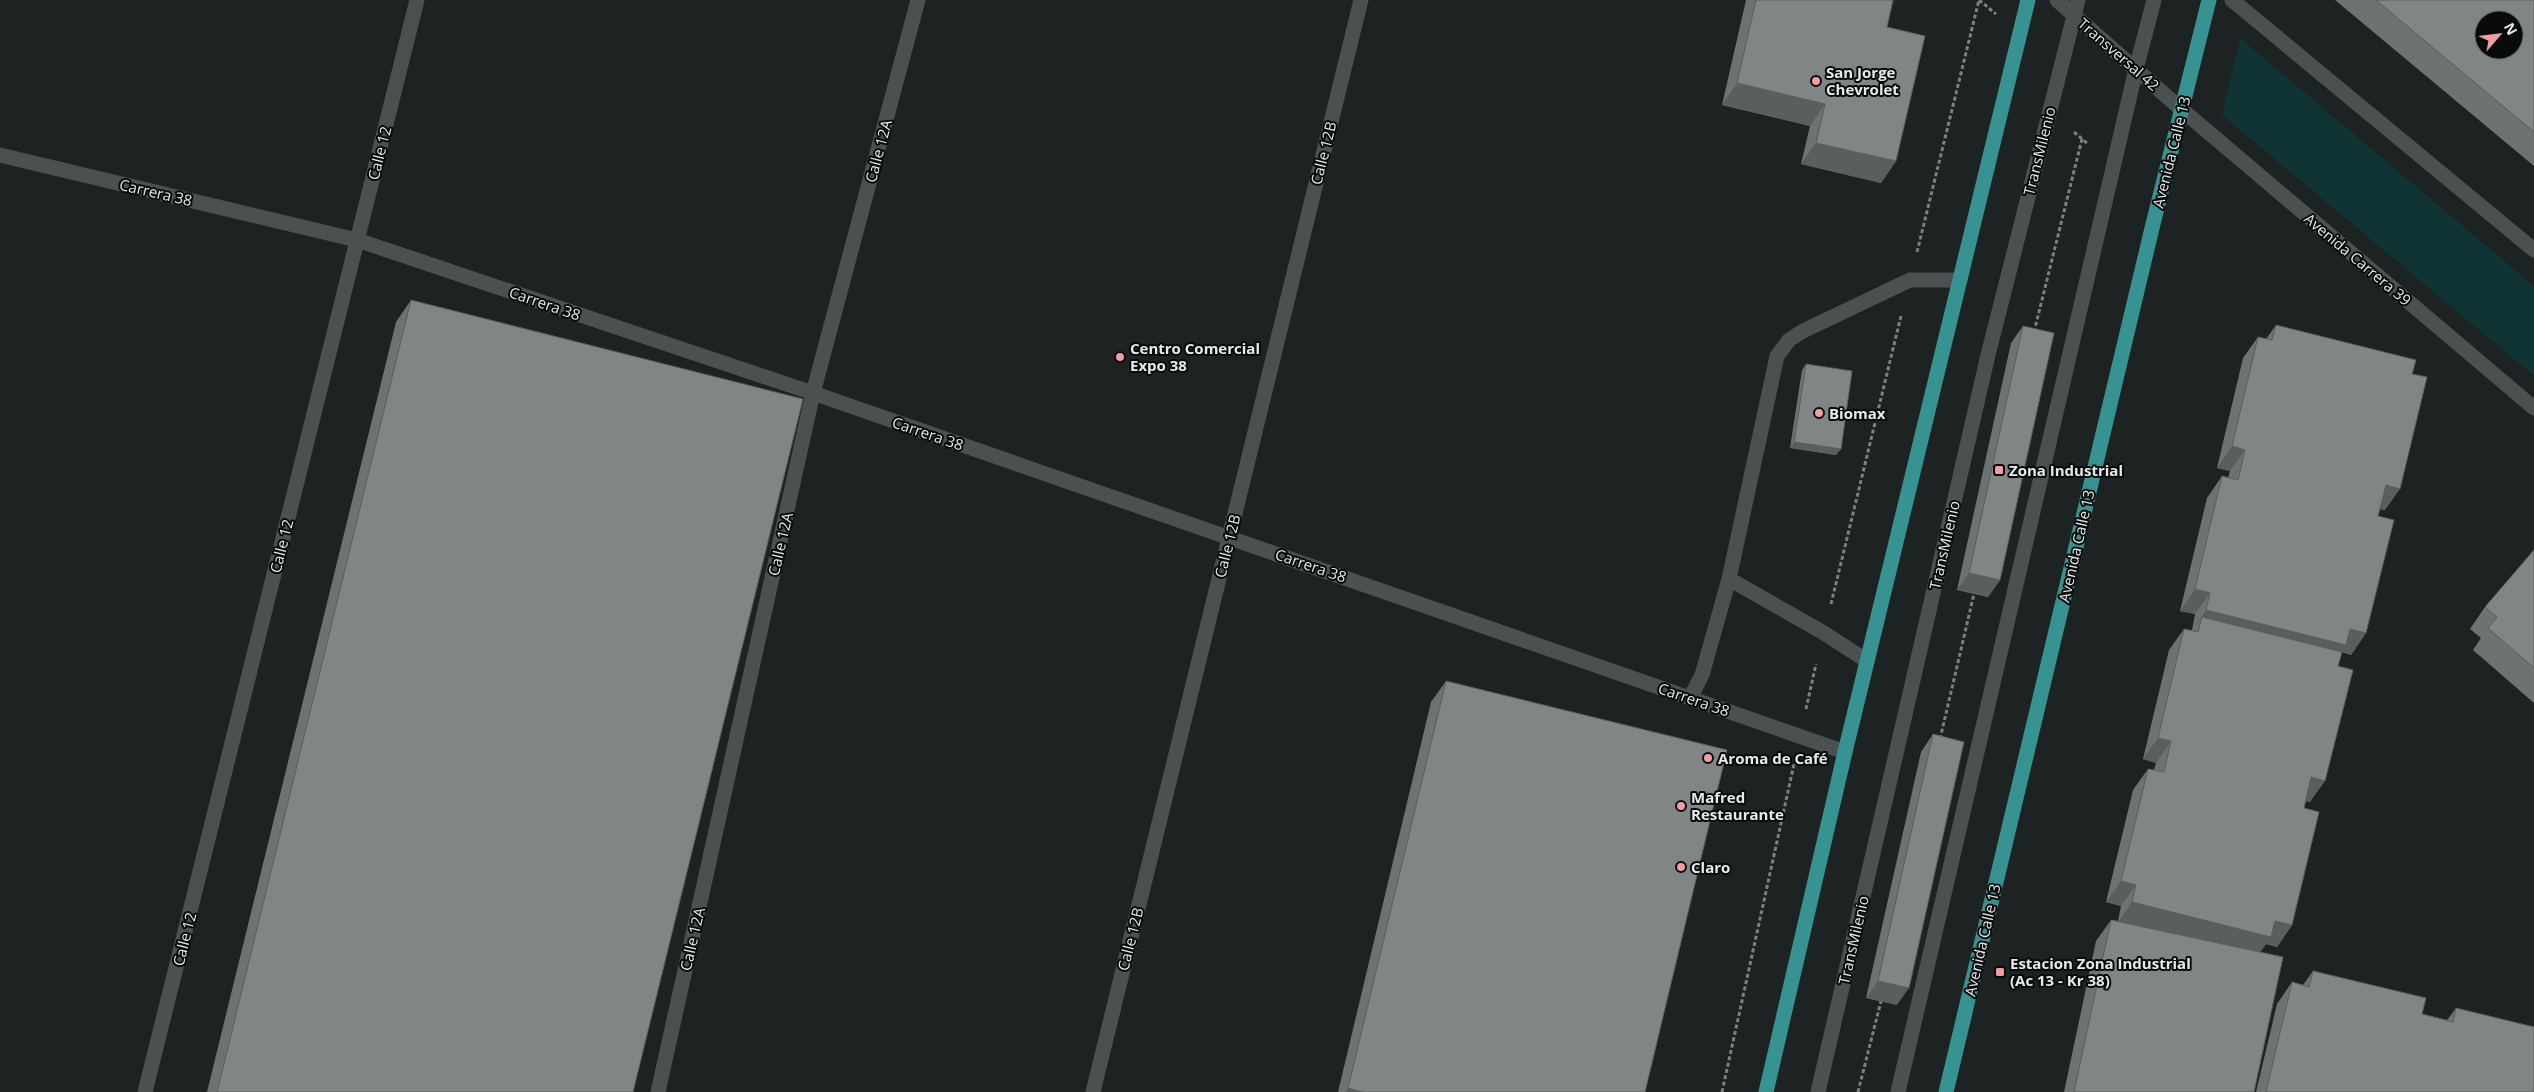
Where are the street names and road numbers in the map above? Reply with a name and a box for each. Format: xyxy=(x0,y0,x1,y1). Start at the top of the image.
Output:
street label: Transversal 42 xyxy=(2074,13,2164,95)
street label: Avenida Calle 13 xyxy=(2147,94,2195,210)
street label: TransMilenio xyxy=(2018,105,2060,197)
street label: Calle 12A xyxy=(860,117,896,185)
street label: Calle 12B xyxy=(1305,119,1341,187)
street label: Calle 12 xyxy=(363,124,395,182)
street label: Carrera 38 xyxy=(118,174,194,210)
street label: Avenida Carrera 39 xyxy=(2300,208,2416,310)
street label: Carrera 38 xyxy=(507,282,583,324)
street label: Carrera 38 xyxy=(890,412,966,454)
street label: Avenida Calle 13 xyxy=(2053,488,2099,604)
street label: TransMilenio xyxy=(1924,499,1964,591)
street label: Calle 12A xyxy=(763,510,797,578)
street label: Calle 12B xyxy=(1209,512,1245,580)
street label: Calle 12 xyxy=(265,517,297,575)
street label: Carrera 38 xyxy=(1273,544,1349,586)
street label: Carrera 38 xyxy=(1656,678,1732,720)
street label: Avenida Calle 13 xyxy=(1959,882,2005,998)
street label: TransMilenio xyxy=(1833,894,1873,986)
street label: Calle 12A xyxy=(675,905,709,973)
street label: Calle 12B xyxy=(1112,905,1148,973)
street label: Calle 12 xyxy=(168,910,200,968)

